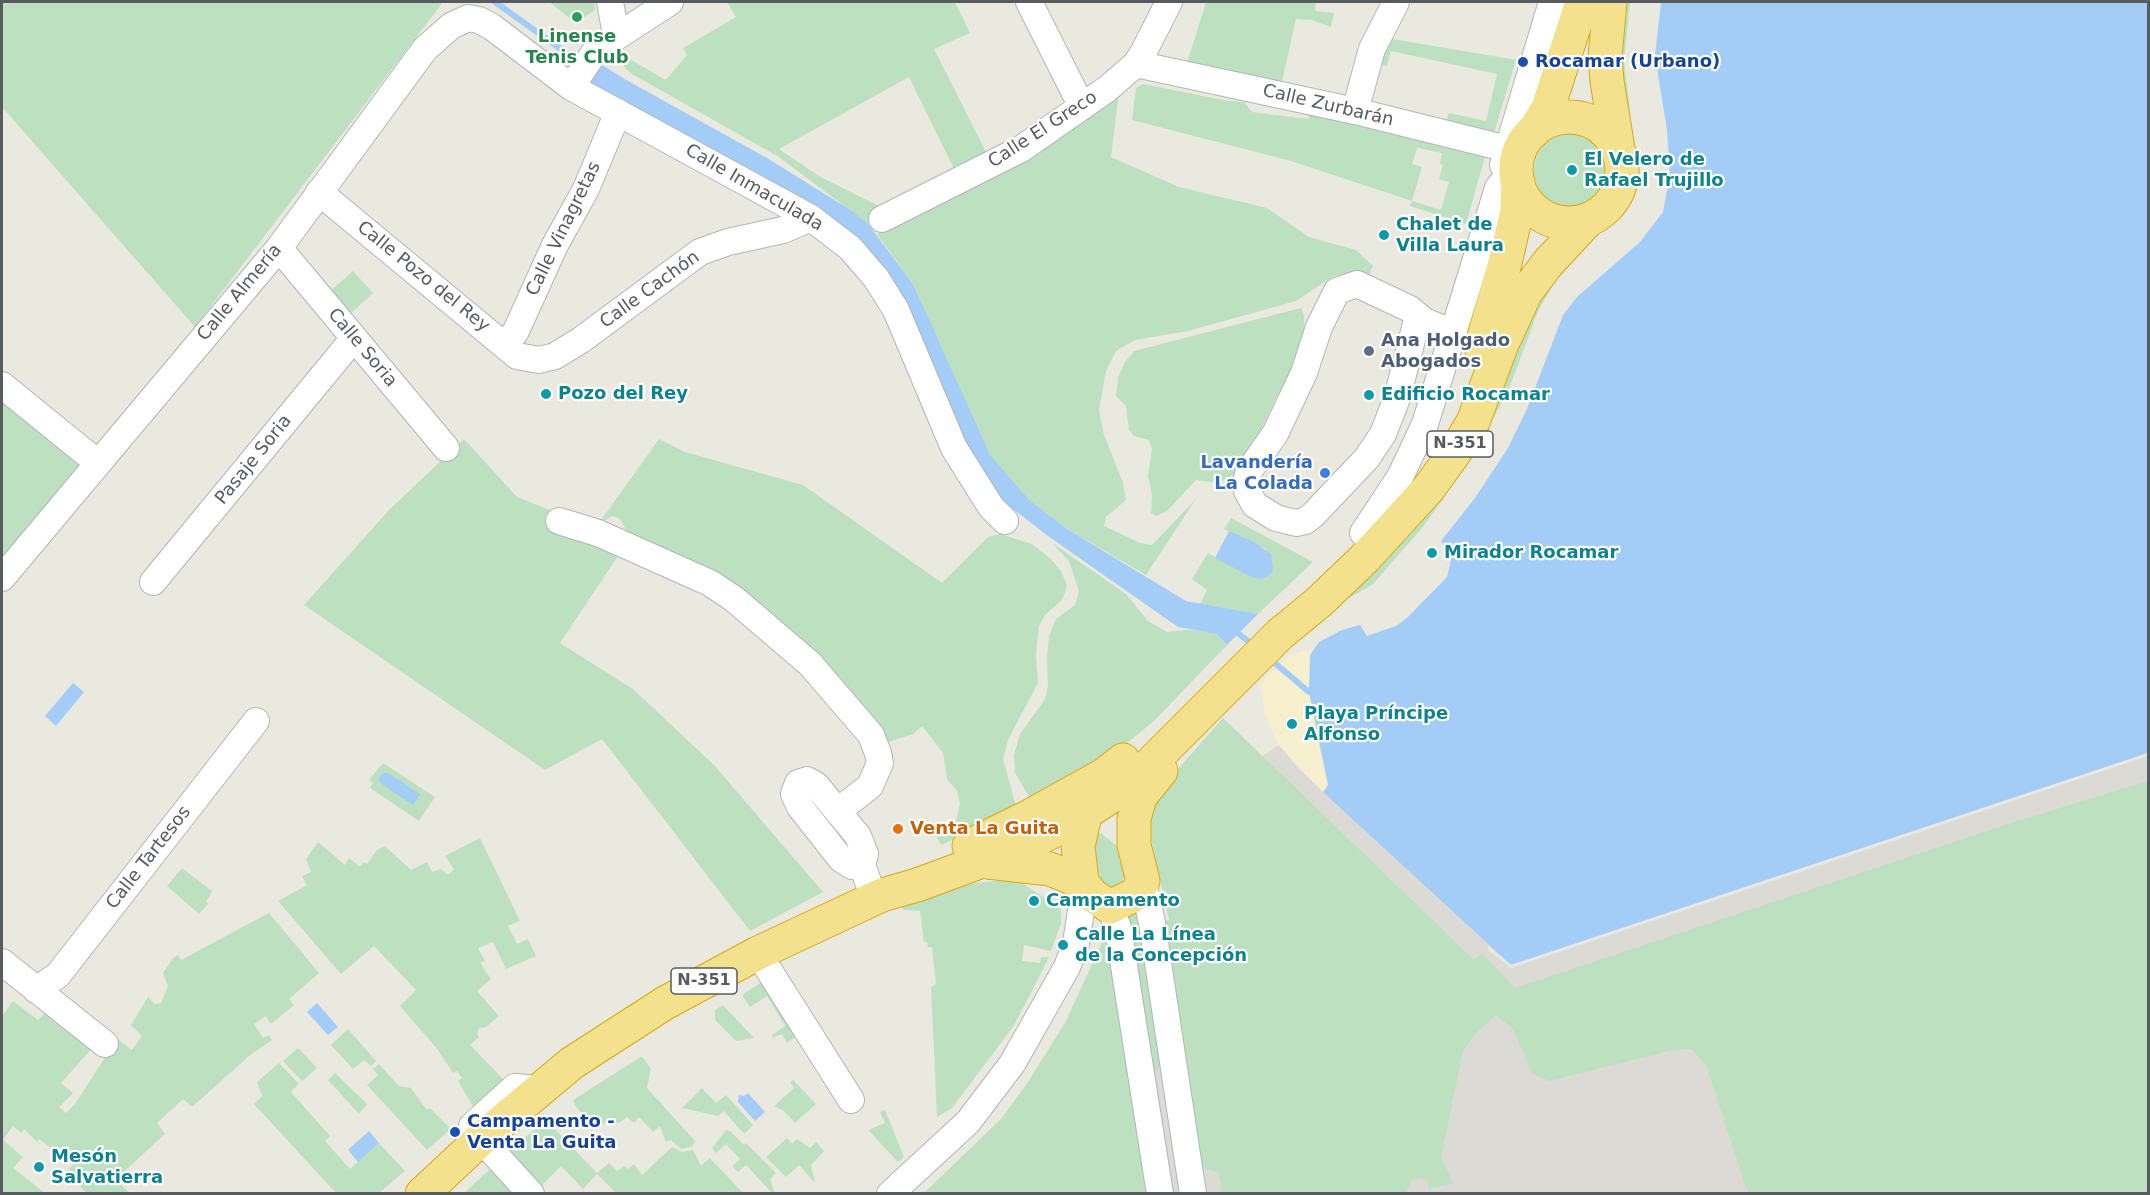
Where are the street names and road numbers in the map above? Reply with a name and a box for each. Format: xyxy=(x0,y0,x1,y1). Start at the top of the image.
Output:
street label: Calle Zurbarán xyxy=(1260,80,1396,132)
street label: Calle El Greco xyxy=(985,87,1101,173)
street label: Calle Inmaculada xyxy=(681,140,827,236)
street label: Calle Vinagretas xyxy=(522,158,606,300)
street label: Calle Pozo del Rey xyxy=(352,217,494,337)
street label: Calle Almería xyxy=(193,240,287,346)
street label: Calle Cachón xyxy=(596,247,704,333)
street label: Calle Soria xyxy=(323,304,401,392)
street label: Pasaje Soria xyxy=(211,411,297,509)
road number: N-351 xyxy=(1427,431,1493,457)
street label: Calle Tartesos xyxy=(102,802,196,914)
road number: N-351 xyxy=(671,968,737,994)

